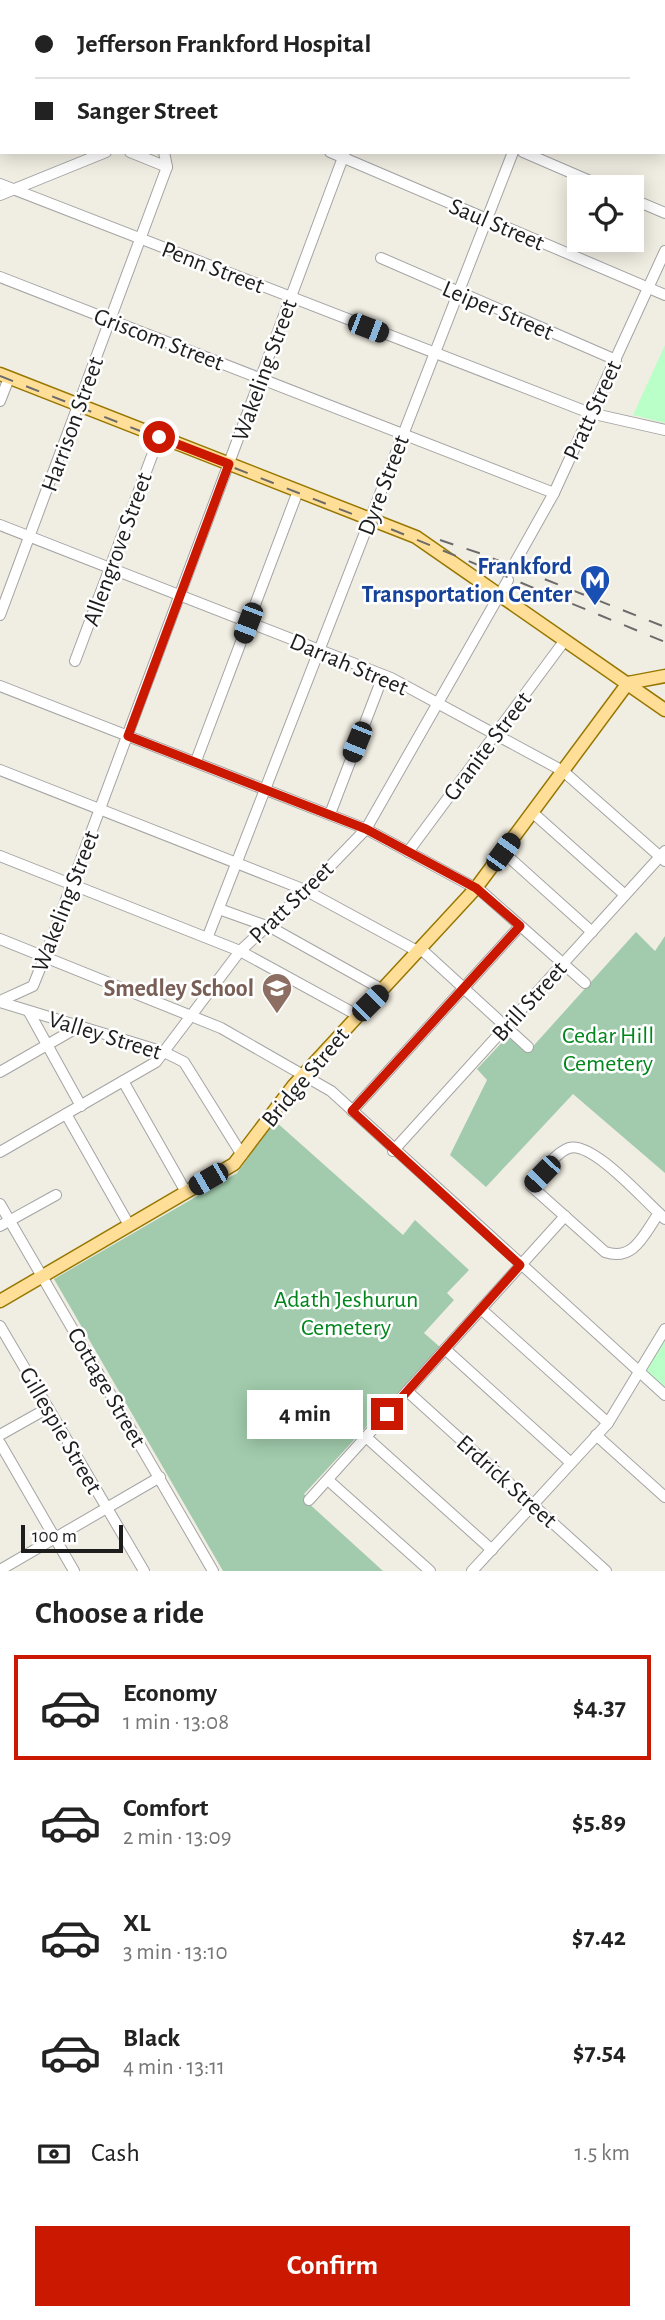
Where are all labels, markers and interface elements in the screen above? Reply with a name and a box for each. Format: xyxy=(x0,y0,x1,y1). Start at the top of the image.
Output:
text: Jefferson Frankford Hospital xyxy=(77,31,371,57)
text: Sanger Street xyxy=(77,98,218,124)
map controls xyxy=(567,175,644,252)
button: locate xyxy=(567,175,644,252)
street label: Saul Street xyxy=(446,194,548,256)
street label: Penn Street xyxy=(158,237,267,299)
street label: Leiper Street xyxy=(439,277,557,345)
street label: Wakeling Street xyxy=(228,296,302,445)
street label: Griscom Street xyxy=(90,304,227,376)
car xyxy=(345,311,392,345)
street label: Harrison Street xyxy=(37,354,109,495)
street label: Pratt Street xyxy=(560,357,626,464)
route start xyxy=(143,421,175,453)
street label: Dyre Street xyxy=(354,432,414,539)
street label: Allengrove Street xyxy=(79,469,157,629)
place label: Frankford Transportation Center xyxy=(362,555,573,607)
metro station icon: Frankford Transportation Center xyxy=(578,563,612,607)
car xyxy=(231,600,266,646)
street label: Darrah Street xyxy=(286,629,411,701)
street label: Granite Street xyxy=(439,687,536,805)
car xyxy=(340,719,375,765)
street label: Wakeling Street xyxy=(28,827,104,975)
car xyxy=(483,829,524,875)
street label: Pratt Street xyxy=(245,857,339,948)
street label: Brill Street xyxy=(488,957,572,1046)
school or university icon: Smedley School xyxy=(260,971,294,1015)
place label: Smedley School xyxy=(103,977,254,1001)
car xyxy=(348,981,393,1025)
street label: Valley Street xyxy=(45,1007,164,1065)
street label: Bridge Street xyxy=(257,1023,354,1132)
park label: Cedar Hill Cemetery xyxy=(562,1024,654,1076)
car xyxy=(520,1152,565,1196)
car xyxy=(185,1159,232,1199)
park label: Adath Jeshurun Cemetery xyxy=(274,1288,418,1340)
street label: Cottage Street xyxy=(62,1324,150,1452)
street label: Gillespie Street xyxy=(14,1363,106,1498)
callout: 4 min xyxy=(247,1390,362,1438)
route end xyxy=(371,1398,403,1430)
text: 4 min xyxy=(279,1403,331,1426)
street label: Erdrick Street xyxy=(452,1431,561,1533)
scale bar xyxy=(21,1522,122,1554)
text: 100 m xyxy=(32,1527,77,1546)
text: Choose a ride xyxy=(35,1597,204,1629)
icon: car xyxy=(39,1676,102,1739)
text: Economy xyxy=(123,1680,217,1706)
text: $4.37 xyxy=(573,1694,626,1720)
text: 1 min · 13:08 xyxy=(123,1711,229,1734)
icon: car xyxy=(39,1791,102,1854)
text: Comfort xyxy=(123,1795,208,1821)
text: $5.89 xyxy=(572,1809,626,1835)
text: 2 min · 13:09 xyxy=(123,1826,232,1849)
icon: car xyxy=(39,1906,102,1969)
text: XL xyxy=(123,1910,150,1936)
text: $7.42 xyxy=(572,1924,626,1950)
text: 3 min · 13:10 xyxy=(123,1941,228,1964)
icon: car xyxy=(39,2021,102,2084)
text: Black xyxy=(123,2025,180,2051)
text: $7.54 xyxy=(573,2039,626,2065)
text: 4 min · 13:11 xyxy=(123,2056,225,2079)
icon: cash xyxy=(35,2135,73,2173)
text: Cash xyxy=(91,2140,140,2166)
text: 1.5 km xyxy=(575,2142,630,2165)
button: Confirm xyxy=(35,2226,630,2306)

